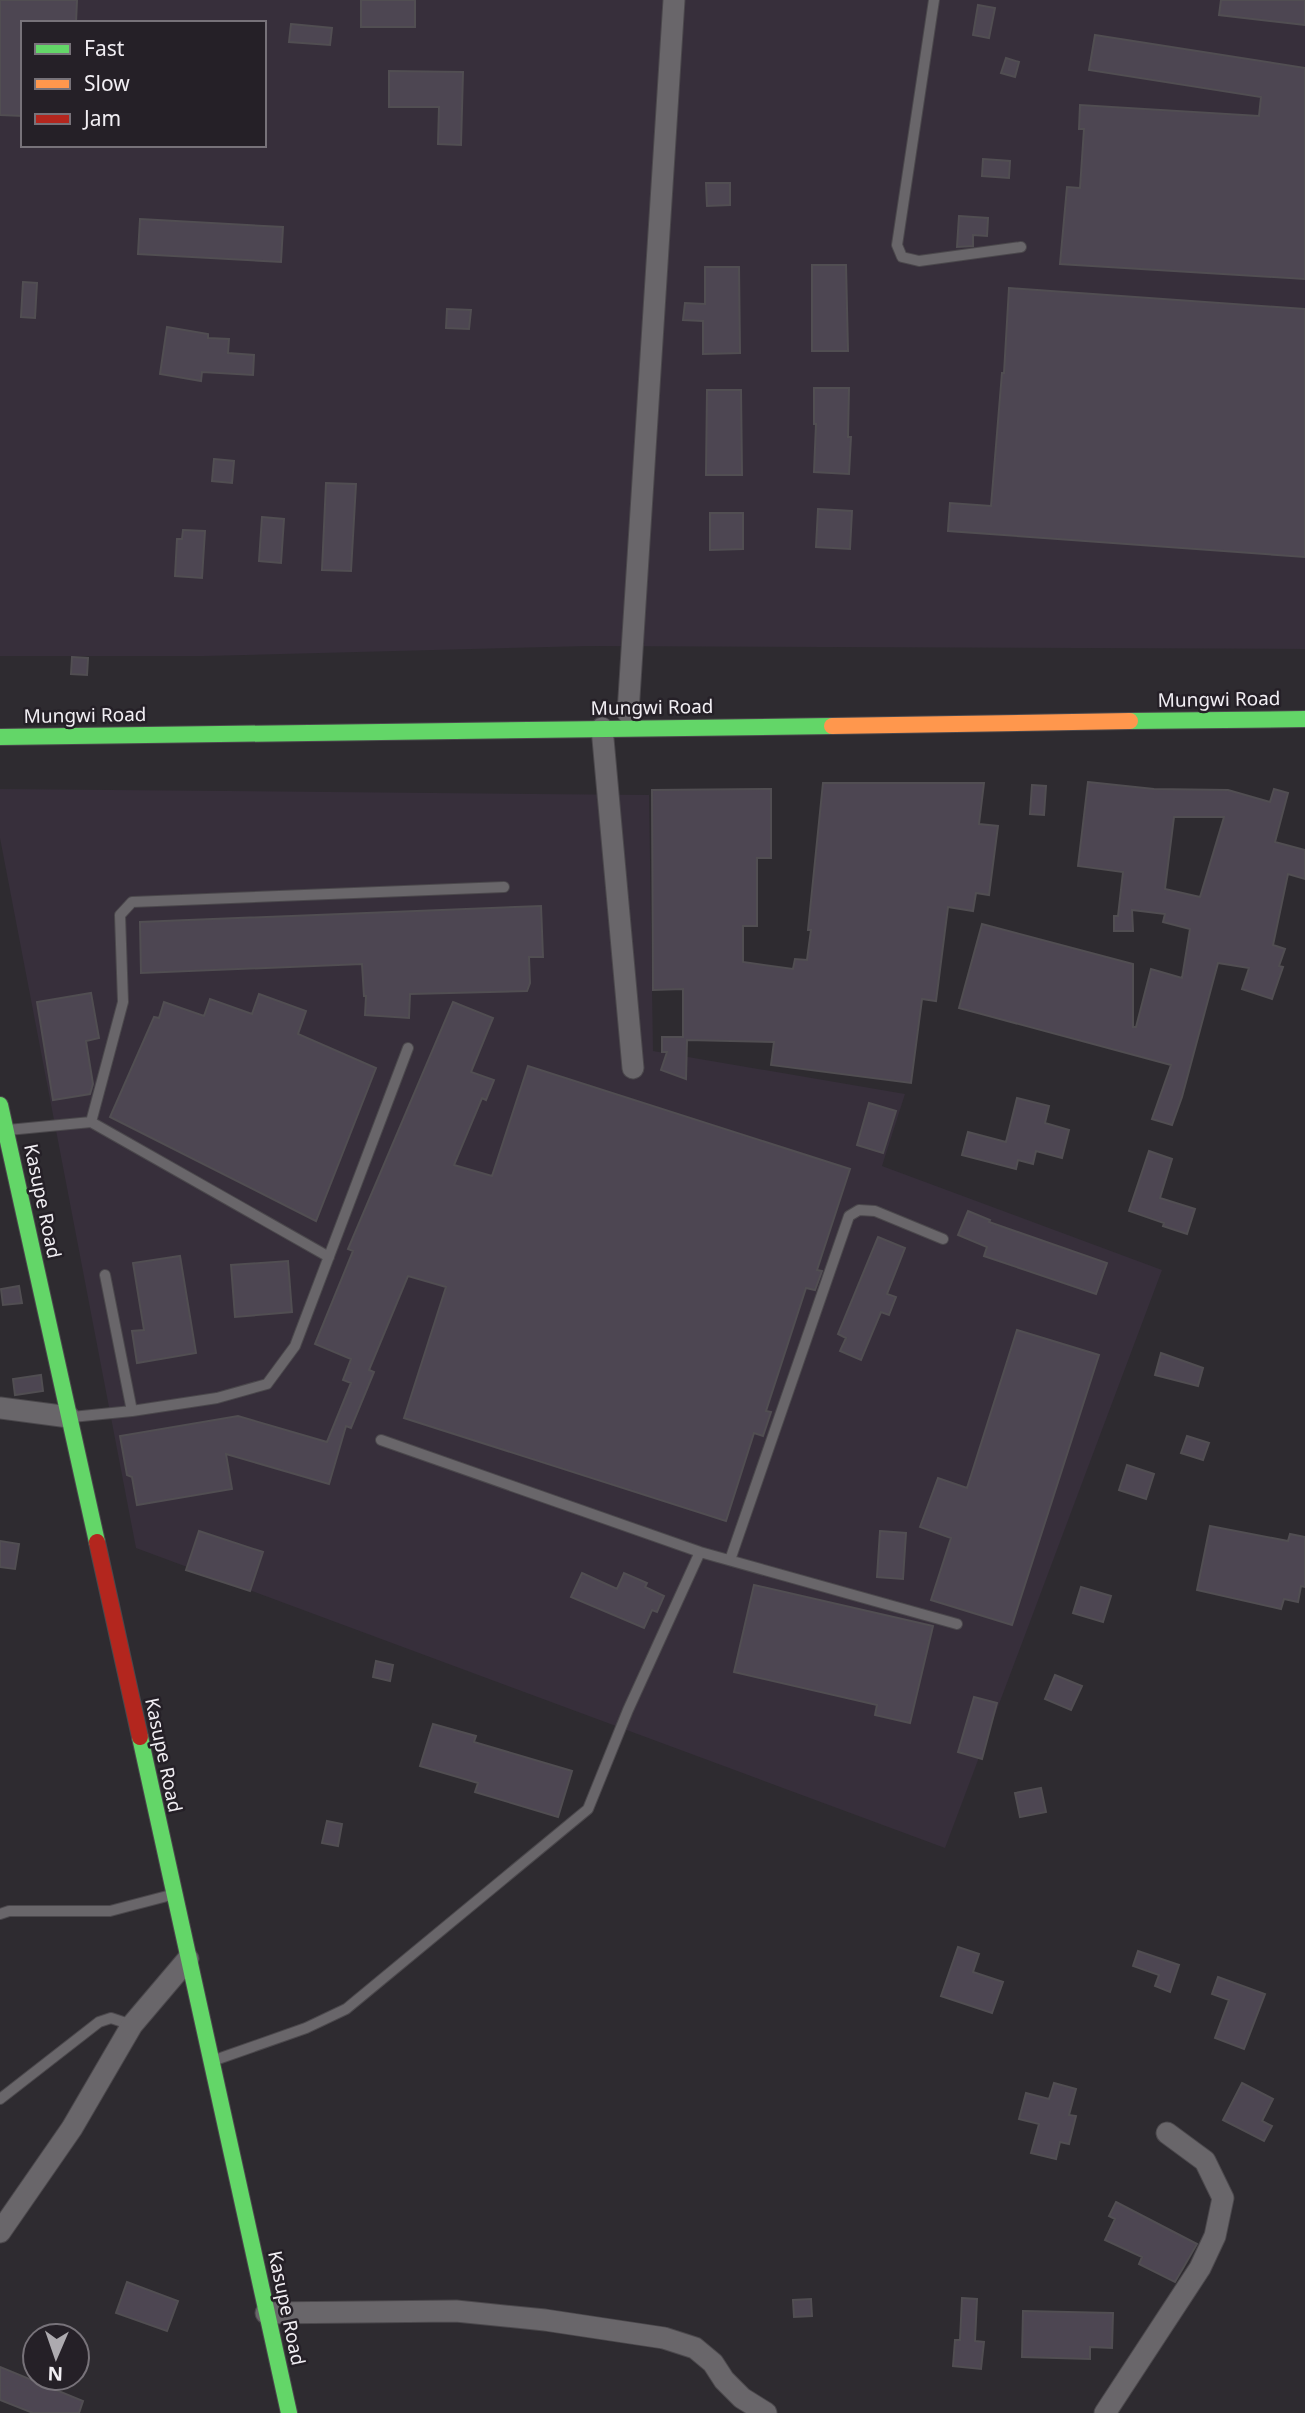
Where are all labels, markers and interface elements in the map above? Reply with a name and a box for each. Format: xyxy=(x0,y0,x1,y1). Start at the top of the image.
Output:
legend xyxy=(21,21,266,147)
text: Fast xyxy=(84,34,125,62)
text: Slow xyxy=(84,69,130,97)
text: Jam xyxy=(82,104,121,132)
street label: Mungwi Road xyxy=(1157,685,1281,713)
street label: Mungwi Road xyxy=(590,693,714,721)
street label: Mungwi Road xyxy=(23,701,147,729)
street label: Kasupe Road xyxy=(18,1141,68,1261)
street label: Kasupe Road xyxy=(139,1695,189,1815)
street label: Kasupe Road xyxy=(262,2248,312,2368)
north arrow xyxy=(21,2322,91,2392)
text: N xyxy=(47,2361,64,2387)

